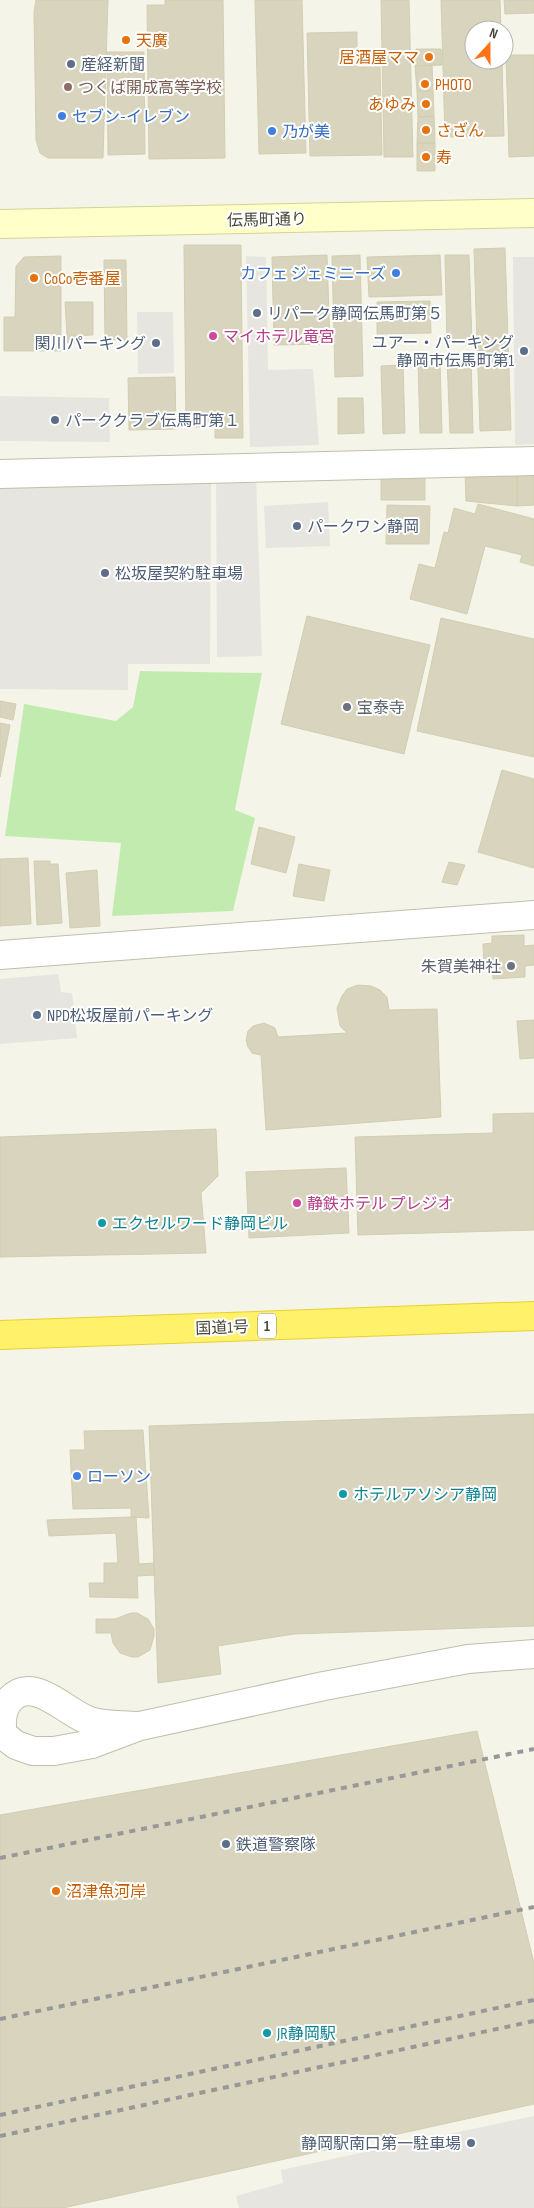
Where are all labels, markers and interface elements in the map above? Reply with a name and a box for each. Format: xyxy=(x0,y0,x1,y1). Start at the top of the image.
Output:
north arrow xyxy=(464,20,514,70)
text: N xyxy=(487,24,500,43)
place label: 天廣 xyxy=(136,32,168,51)
marker: 天廣 xyxy=(120,34,132,46)
place label: 居酒屋ママ xyxy=(339,49,419,68)
marker: 居酒屋ママ xyxy=(423,51,435,63)
place label: 産経新聞 xyxy=(81,56,145,75)
marker: 産経新聞 xyxy=(65,58,77,70)
place label: PHOTO xyxy=(435,76,472,95)
marker: PHOTO xyxy=(419,78,431,90)
place label: つくば開成高等学校 xyxy=(78,79,222,98)
marker: つくば開成高等学校 xyxy=(62,81,74,93)
place label: あゆみ xyxy=(368,96,416,115)
marker: あゆみ xyxy=(420,98,432,110)
place label: セブン-イレブン xyxy=(72,108,190,127)
marker: セブン-イレブン xyxy=(56,110,68,122)
place label: さざん xyxy=(436,122,484,141)
place label: 乃が美 xyxy=(282,123,330,142)
marker: さざん xyxy=(420,124,432,136)
marker: 乃が美 xyxy=(266,125,278,137)
place label: 寿 xyxy=(436,149,452,168)
marker: 寿 xyxy=(420,151,432,163)
street label: 伝馬町通り xyxy=(227,210,307,231)
place label: カフェ ジェミニーズ xyxy=(240,265,386,284)
marker: カフェ ジェミニーズ xyxy=(390,267,402,279)
place label: CoCo壱番屋 xyxy=(44,270,121,289)
marker: CoCo壱番屋 xyxy=(28,272,40,284)
place label: リパーク静岡伝馬町第５ xyxy=(267,305,443,324)
marker: リパーク静岡伝馬町第５ xyxy=(251,307,263,319)
place label: マイホテル竜宮 xyxy=(223,328,335,347)
marker: マイホテル竜宮 xyxy=(207,330,219,342)
place label: ユアー・パーキング 静岡市伝馬町第1 xyxy=(371,334,514,371)
place label: 関川パーキング xyxy=(34,335,146,354)
marker: 関川パーキング xyxy=(150,337,162,349)
marker: ユアー・パーキング 静岡市伝馬町第1 xyxy=(518,345,530,357)
place label: パーククラブ伝馬町第１ xyxy=(65,412,240,431)
marker: パーククラブ伝馬町第１ xyxy=(49,414,61,426)
place label: パークワン静岡 xyxy=(307,518,419,537)
marker: パークワン静岡 xyxy=(291,520,303,532)
place label: 松坂屋契約駐車場 xyxy=(115,565,243,584)
marker: 松坂屋契約駐車場 xyxy=(99,567,111,579)
place label: 宝泰寺 xyxy=(357,699,405,718)
marker: 宝泰寺 xyxy=(341,701,353,713)
place label: 朱賀美神社 xyxy=(421,958,501,977)
marker: 朱賀美神社 xyxy=(505,960,517,972)
place label: NPD松坂屋前パーキング xyxy=(47,1007,213,1026)
marker: NPD松坂屋前パーキング xyxy=(31,1009,43,1021)
place label: 静鉄ホテル プレジオ xyxy=(307,1195,454,1214)
marker: 静鉄ホテル プレジオ xyxy=(291,1197,303,1209)
place label: エクセルワード静岡ビル xyxy=(112,1215,288,1234)
marker: エクセルワード静岡ビル xyxy=(96,1217,108,1229)
road number: 1 xyxy=(258,1314,276,1338)
street label: 国道1号 xyxy=(195,1318,249,1339)
place label: ローソン xyxy=(87,1468,151,1487)
marker: ローソン xyxy=(71,1470,83,1482)
place label: ホテルアソシア静岡 xyxy=(353,1486,497,1505)
marker: ホテルアソシア静岡 xyxy=(337,1488,349,1500)
place label: 鉄道警察隊 xyxy=(236,1836,316,1855)
marker: 鉄道警察隊 xyxy=(220,1838,232,1850)
place label: 沼津魚河岸 xyxy=(66,1882,146,1902)
marker: 沼津魚河岸 xyxy=(50,1885,62,1897)
place label: JR静岡駅 xyxy=(276,2025,336,2044)
marker: JR静岡駅 xyxy=(261,2027,273,2039)
place label: 静岡駅南口第一駐車場 xyxy=(301,2135,461,2154)
marker: 静岡駅南口第一駐車場 xyxy=(465,2137,477,2149)

